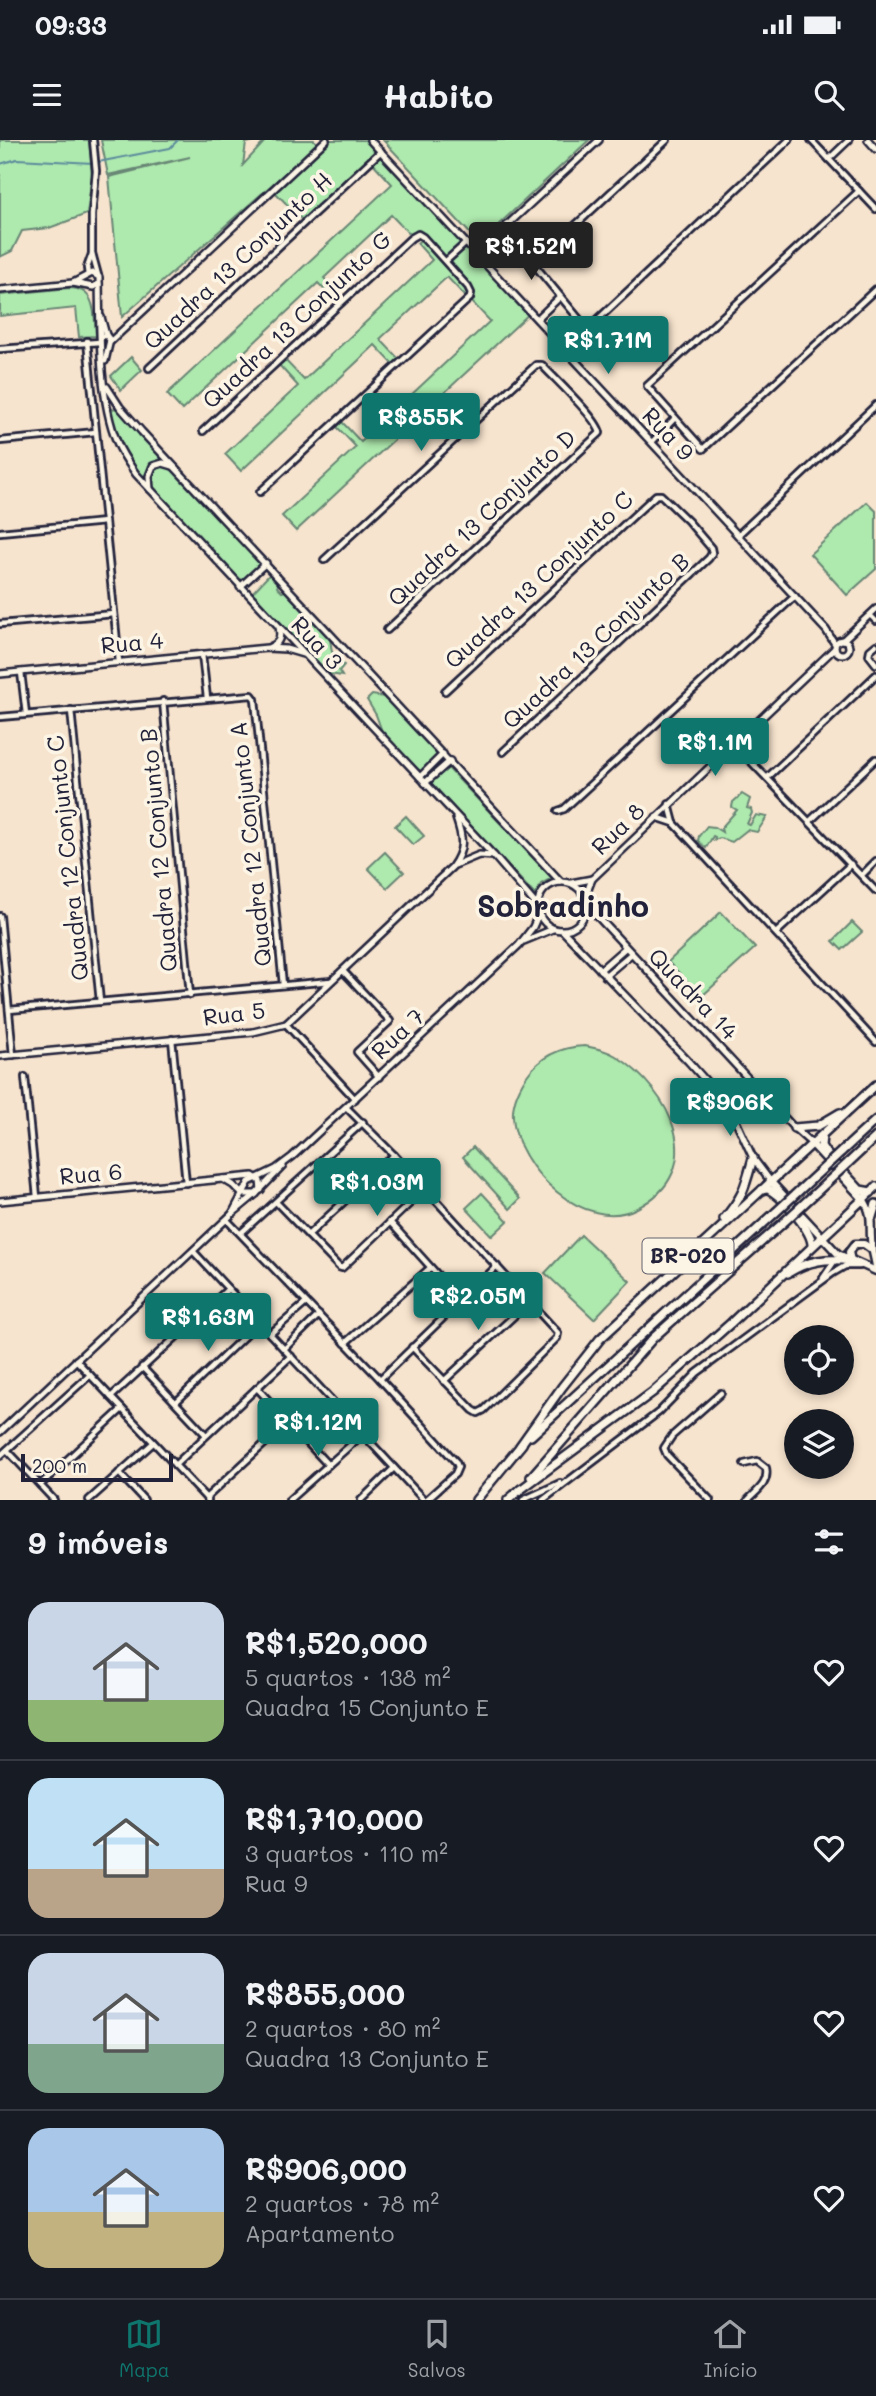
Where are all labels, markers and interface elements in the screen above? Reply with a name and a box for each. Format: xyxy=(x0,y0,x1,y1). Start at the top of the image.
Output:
text: 09:33 xyxy=(35,8,107,42)
text: Habito xyxy=(383,74,493,116)
icon: menu xyxy=(28,76,66,114)
icon: search xyxy=(810,76,848,114)
street label: Quadra 13 Conjunto H xyxy=(137,165,338,356)
pin: R$1.52M xyxy=(466,222,596,282)
street label: Quadra 13 Conjunto G xyxy=(195,224,397,415)
text: R$1.52M xyxy=(485,230,577,260)
pin: R$1.71M xyxy=(543,316,673,376)
text: R$1.71M xyxy=(563,324,653,354)
pin: R$855K xyxy=(364,394,478,453)
street label: Rua 9 xyxy=(636,400,701,466)
text: R$855K xyxy=(378,401,464,431)
street label: Quadra 13 Conjunto D xyxy=(381,422,582,612)
street label: Quadra 13 Conjunto C xyxy=(438,484,639,675)
street label: Quadra 13 Conjunto B xyxy=(495,546,695,735)
street label: Rua 3 xyxy=(285,609,350,675)
street label: Rua 4 xyxy=(99,624,165,660)
pin: R$1.1M xyxy=(658,718,772,778)
street label: Quadra 12 Conjunto A xyxy=(222,720,278,968)
text: R$1.1M xyxy=(677,726,753,756)
street label: Quadra 12 Conjunto B xyxy=(132,727,184,973)
street label: Quadra 12 Conjunto C xyxy=(39,734,95,982)
street label: Rua 8 xyxy=(584,796,650,861)
district label: Sobradinho xyxy=(477,885,649,925)
street label: Quadra 14 xyxy=(642,941,745,1046)
street label: Rua 5 xyxy=(201,994,267,1032)
street label: Rua 7 xyxy=(364,1001,430,1065)
pin: R$906K xyxy=(673,1079,787,1138)
text: R$906K xyxy=(686,1086,774,1116)
street label: Rua 6 xyxy=(58,1155,124,1191)
pin: R$1.03M xyxy=(312,1158,442,1218)
text: R$1.03M xyxy=(330,1166,424,1196)
road number: BR-020 xyxy=(642,1238,734,1274)
pin: R$2.05M xyxy=(413,1272,543,1332)
text: R$2.05M xyxy=(430,1280,526,1310)
pin: R$1.63M xyxy=(143,1294,273,1353)
text: R$1.63M xyxy=(161,1301,255,1331)
map controls xyxy=(784,1325,854,1479)
button: locate xyxy=(784,1325,854,1395)
pin: R$1.12M xyxy=(253,1398,383,1458)
text: R$1.12M xyxy=(273,1406,363,1436)
button: layers xyxy=(784,1409,854,1479)
scale bar xyxy=(21,1451,173,1483)
text: 200 m xyxy=(32,1453,87,1478)
text: 9 imóveis xyxy=(28,1522,168,1562)
icon: filters xyxy=(810,1523,848,1561)
text: R$1,520,000 xyxy=(245,1622,427,1662)
icon: home xyxy=(84,1630,168,1714)
icon: heart xyxy=(810,1653,848,1691)
text: 5 quartos · 138 m² xyxy=(245,1662,451,1692)
text: Quadra 15 Conjunto E xyxy=(245,1692,489,1722)
text: R$1,710,000 xyxy=(245,1798,423,1838)
icon: home xyxy=(84,1806,168,1890)
icon: heart xyxy=(810,1829,848,1867)
text: 3 quartos · 110 m² xyxy=(245,1838,448,1868)
text: Rua 9 xyxy=(245,1868,308,1898)
text: R$855,000 xyxy=(245,1973,405,2013)
icon: home xyxy=(84,1981,168,2065)
icon: heart xyxy=(810,2004,848,2042)
text: 2 quartos · 80 m² xyxy=(245,2013,441,2043)
text: Quadra 13 Conjunto E xyxy=(245,2043,489,2073)
text: R$906,000 xyxy=(245,2148,407,2188)
icon: home xyxy=(84,2156,168,2240)
icon: heart xyxy=(810,2179,848,2217)
text: 2 quartos · 78 m² xyxy=(245,2188,439,2218)
text: Apartamento xyxy=(245,2218,395,2248)
tab: Mapa xyxy=(119,2315,170,2382)
tab: Salvos xyxy=(408,2315,466,2382)
tab: Início xyxy=(704,2315,757,2382)

